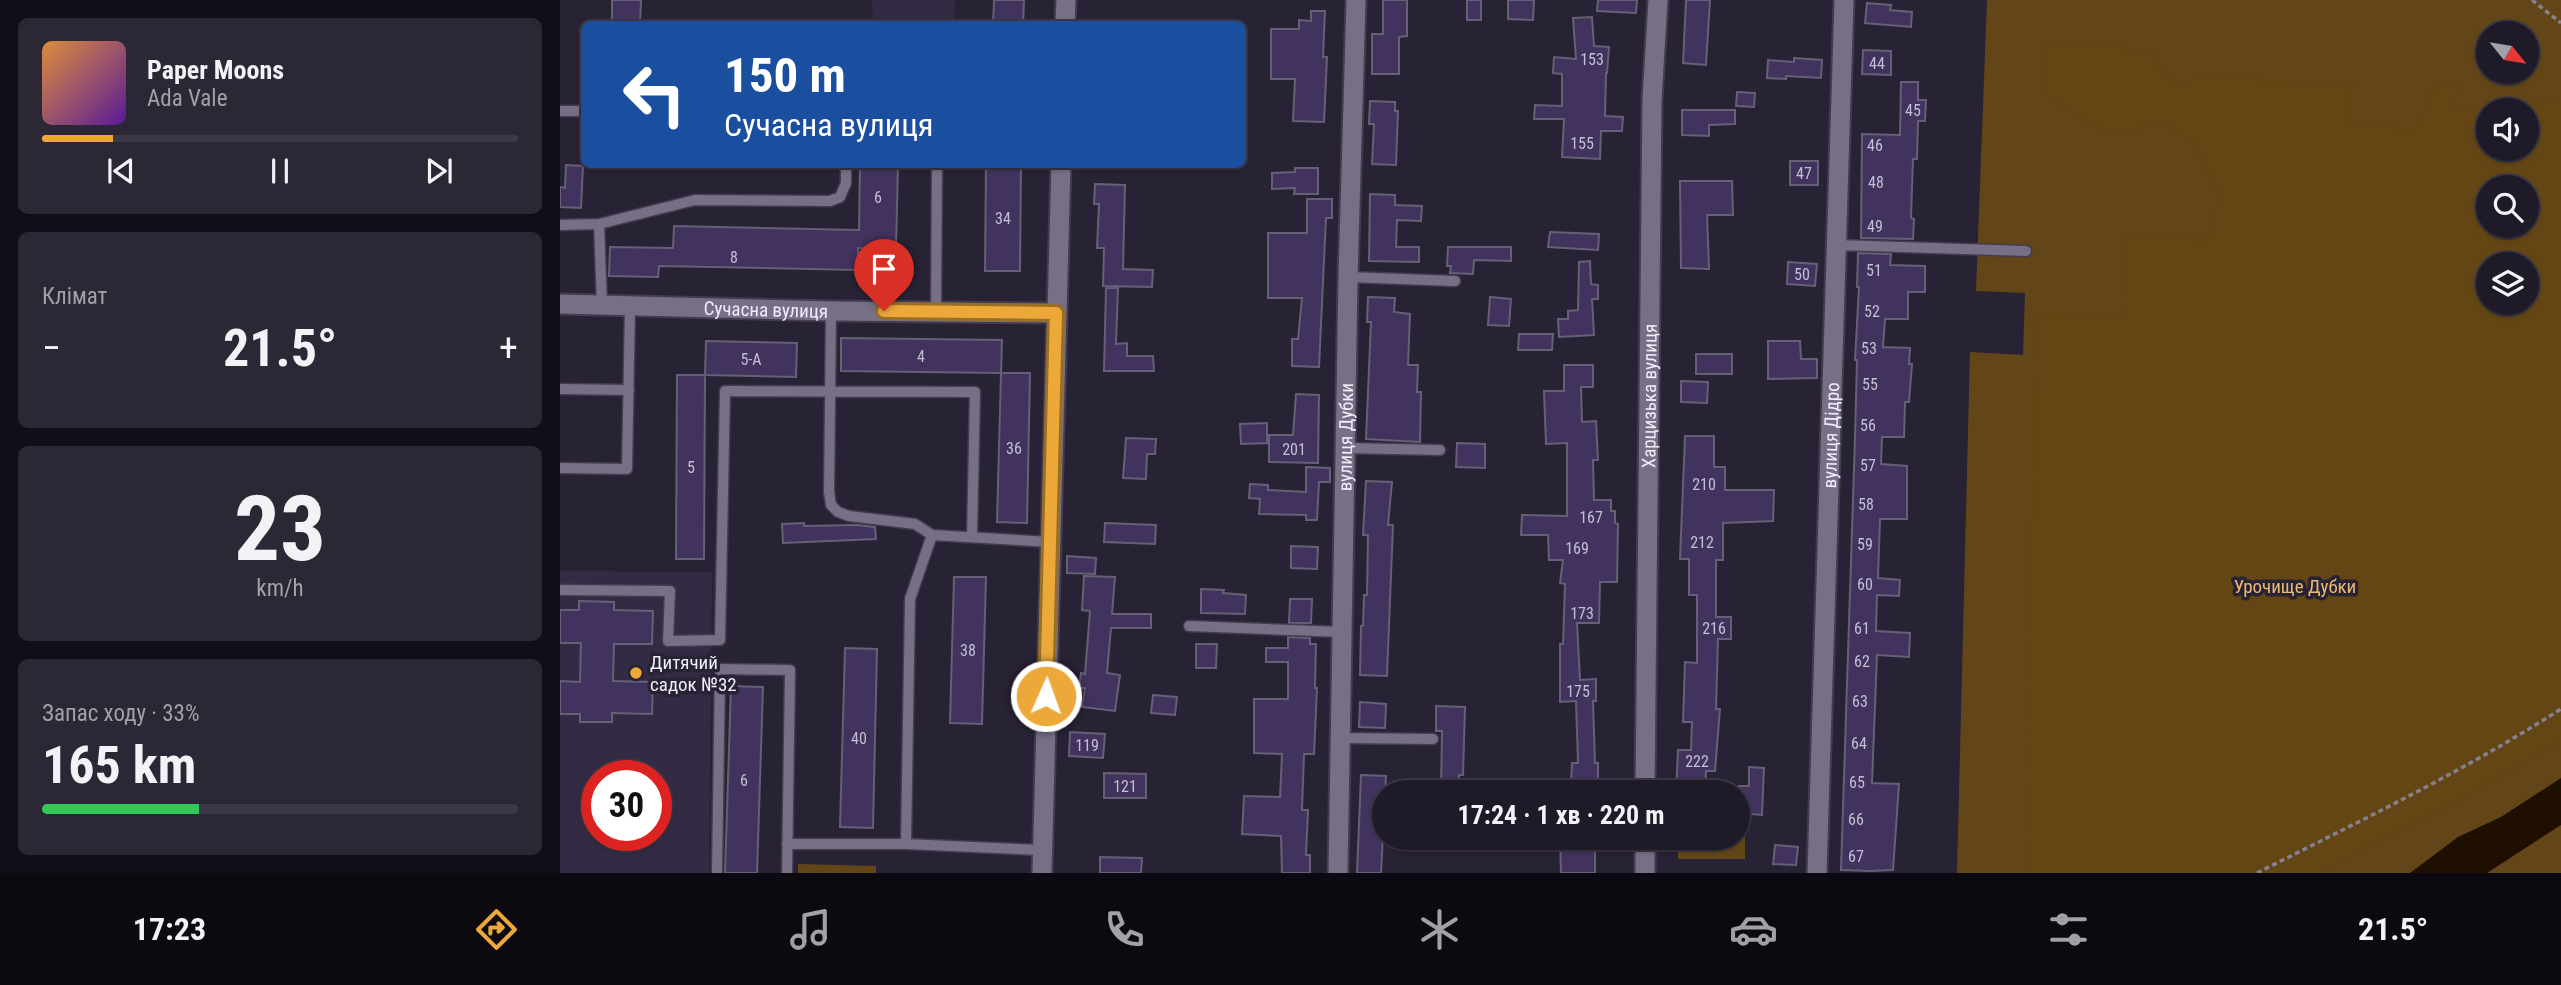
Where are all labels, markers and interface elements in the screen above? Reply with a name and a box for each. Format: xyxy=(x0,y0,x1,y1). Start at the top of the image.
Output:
north arrow xyxy=(2476,21,2539,84)
map controls xyxy=(2476,21,2539,315)
text: 150 m xyxy=(724,47,846,104)
icon: left xyxy=(609,49,700,140)
house number: 153 xyxy=(1580,50,1604,69)
house number: 44 xyxy=(1869,54,1885,73)
text: Paper Moons xyxy=(147,55,284,85)
text: Ada Vale xyxy=(147,85,227,112)
button: sound xyxy=(2476,98,2539,161)
house number: 45 xyxy=(1905,101,1921,120)
text: Сучасна вулиця xyxy=(724,106,934,144)
house number: 155 xyxy=(1570,134,1594,153)
house number: 46 xyxy=(1867,136,1883,155)
icon: previous xyxy=(102,152,140,190)
icon: pause xyxy=(261,152,299,190)
icon: next xyxy=(420,152,458,190)
house number: 47 xyxy=(1796,164,1812,183)
house number: 48 xyxy=(1868,173,1884,192)
button: search xyxy=(2476,175,2539,238)
house number: 6 xyxy=(874,188,882,207)
house number: 34 xyxy=(995,209,1011,228)
house number: 49 xyxy=(1867,217,1883,236)
pin xyxy=(854,239,914,311)
house number: 8 xyxy=(730,248,738,267)
icon: arrive xyxy=(865,250,903,288)
button: layers xyxy=(2476,252,2539,315)
house number: 51 xyxy=(1866,261,1882,280)
house number: 50 xyxy=(1794,265,1810,284)
text: Клімат xyxy=(42,283,107,310)
street label: Сучасна вулиця xyxy=(703,297,828,323)
house number: 52 xyxy=(1864,302,1880,321)
text: 21.5° xyxy=(223,318,337,379)
street label: Харцизька вулиця xyxy=(1637,324,1662,468)
text: − xyxy=(42,326,61,370)
text: + xyxy=(499,326,518,370)
house number: 53 xyxy=(1861,339,1877,358)
house number: 4 xyxy=(917,347,925,366)
house number: 5-А xyxy=(740,350,762,369)
house number: 55 xyxy=(1862,375,1878,394)
street label: вулиця Дідро xyxy=(1818,382,1844,489)
street label: вулиця Дубки xyxy=(1333,383,1358,491)
house number: 56 xyxy=(1860,416,1876,435)
house number: 36 xyxy=(1006,439,1022,458)
house number: 201 xyxy=(1282,440,1306,459)
house number: 57 xyxy=(1860,456,1876,475)
house number: 5 xyxy=(687,458,695,477)
house number: 210 xyxy=(1692,475,1716,494)
text: 23 xyxy=(234,476,326,582)
house number: 58 xyxy=(1858,495,1874,514)
house number: 167 xyxy=(1579,508,1603,527)
house number: 212 xyxy=(1690,533,1714,552)
house number: 59 xyxy=(1857,535,1873,554)
house number: 169 xyxy=(1565,539,1589,558)
text: km/h xyxy=(256,575,304,602)
house number: 60 xyxy=(1857,575,1873,594)
park label: Урочище Дубки xyxy=(2234,575,2356,598)
house number: 173 xyxy=(1570,604,1594,623)
house number: 216 xyxy=(1702,619,1726,638)
house number: 61 xyxy=(1854,619,1870,638)
house number: 38 xyxy=(960,641,976,660)
place label: Дитячий садок №32 xyxy=(650,651,737,696)
house number: 62 xyxy=(1854,652,1870,671)
position arrow xyxy=(1009,659,1083,733)
marker: Дитячий садок №32 xyxy=(628,665,644,681)
house number: 175 xyxy=(1566,682,1590,701)
house number: 63 xyxy=(1852,692,1868,711)
text: Запас ходу · 33% xyxy=(42,700,200,727)
house number: 40 xyxy=(851,729,867,748)
house number: 64 xyxy=(1851,734,1867,753)
text: 165 km xyxy=(42,735,196,796)
house number: 119 xyxy=(1075,736,1099,755)
house number: 222 xyxy=(1685,752,1709,771)
speed limit sign: 30 xyxy=(581,760,672,851)
house number: 6 xyxy=(740,771,748,790)
house number: 65 xyxy=(1849,773,1865,792)
house number: 121 xyxy=(1113,777,1137,796)
text: 17:24 · 1 хв · 220 m xyxy=(1458,800,1664,830)
house number: 66 xyxy=(1848,810,1864,829)
house number: 67 xyxy=(1848,847,1864,866)
icon: directions xyxy=(472,905,521,954)
icon: music xyxy=(786,905,835,954)
icon: phone xyxy=(1100,905,1149,954)
icon: climate xyxy=(1415,905,1464,954)
icon: car xyxy=(1729,905,1778,954)
icon: filters xyxy=(2044,905,2093,954)
text: 17:23 xyxy=(133,910,206,948)
text: 21.5° xyxy=(2358,910,2428,948)

